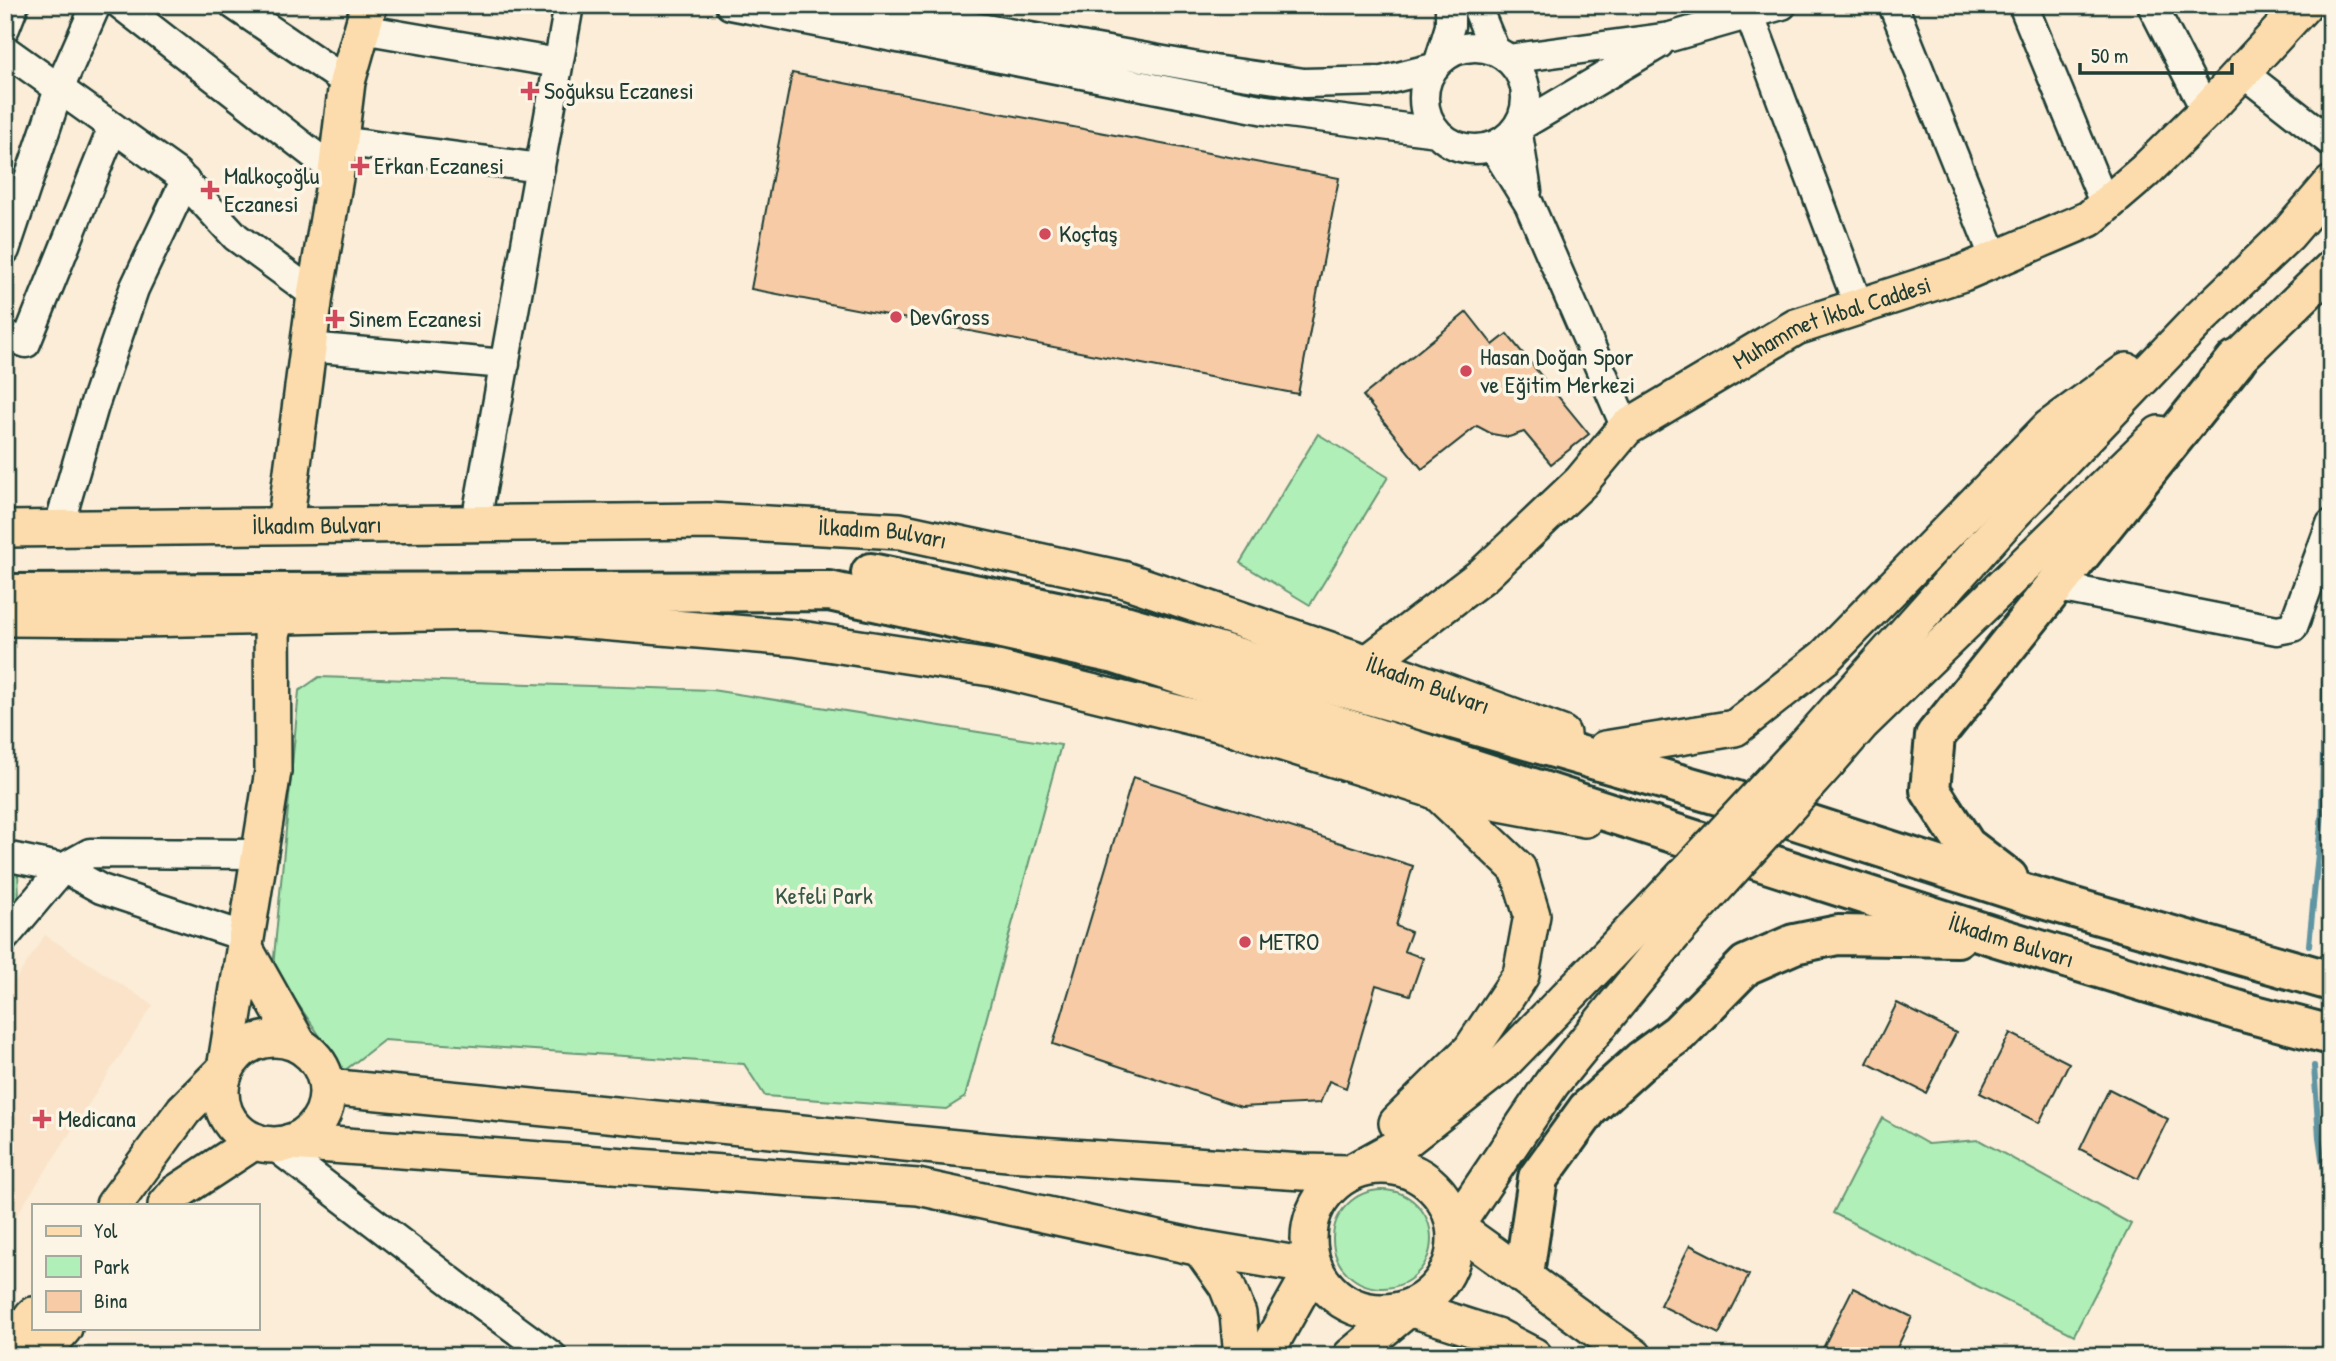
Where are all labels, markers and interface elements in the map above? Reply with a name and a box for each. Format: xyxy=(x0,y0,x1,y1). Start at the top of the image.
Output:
scale bar xyxy=(2080,32,2233,76)
text: 50 m xyxy=(2091,41,2128,70)
place label: Soğuksu Eczanesi xyxy=(544,74,694,106)
marker: Soğuksu Eczanesi xyxy=(522,83,538,99)
place label: Erkan Eczanesi xyxy=(374,149,504,181)
marker: Erkan Eczanesi xyxy=(352,158,368,174)
place label: Malkoçoğlu Eczanesi xyxy=(224,159,320,219)
marker: Malkoçoğlu Eczanesi xyxy=(202,182,218,198)
place label: Koçtaş xyxy=(1059,217,1117,249)
marker: Koçtaş xyxy=(1037,226,1053,242)
street label: Muhammet İkbal Caddesi xyxy=(1726,267,1935,376)
place label: DevGross xyxy=(910,300,989,332)
place label: Sinem Eczanesi xyxy=(349,302,482,334)
marker: DevGross xyxy=(888,309,904,325)
marker: Sinem Eczanesi xyxy=(327,311,343,327)
place label: Hasan Doğan Spor ve Eğitim Merkezi xyxy=(1480,340,1635,400)
marker: Hasan Doğan Spor ve Eğitim Merkezi xyxy=(1458,363,1474,379)
street label: İlkadım Bulvarı xyxy=(252,508,382,541)
street label: İlkadım Bulvarı xyxy=(817,510,950,556)
street label: İlkadım Bulvarı xyxy=(1362,647,1495,721)
park label: Kefeli Park xyxy=(775,879,873,911)
street label: İlkadım Bulvarı xyxy=(1945,906,2078,975)
place label: METRO xyxy=(1259,925,1319,957)
marker: METRO xyxy=(1237,934,1253,950)
place label: Medicana xyxy=(58,1102,136,1134)
marker: Medicana xyxy=(32,1109,52,1129)
legend xyxy=(32,1204,259,1330)
text: Yol xyxy=(94,1216,118,1245)
text: Park xyxy=(94,1252,129,1281)
text: Bina xyxy=(94,1286,127,1315)

